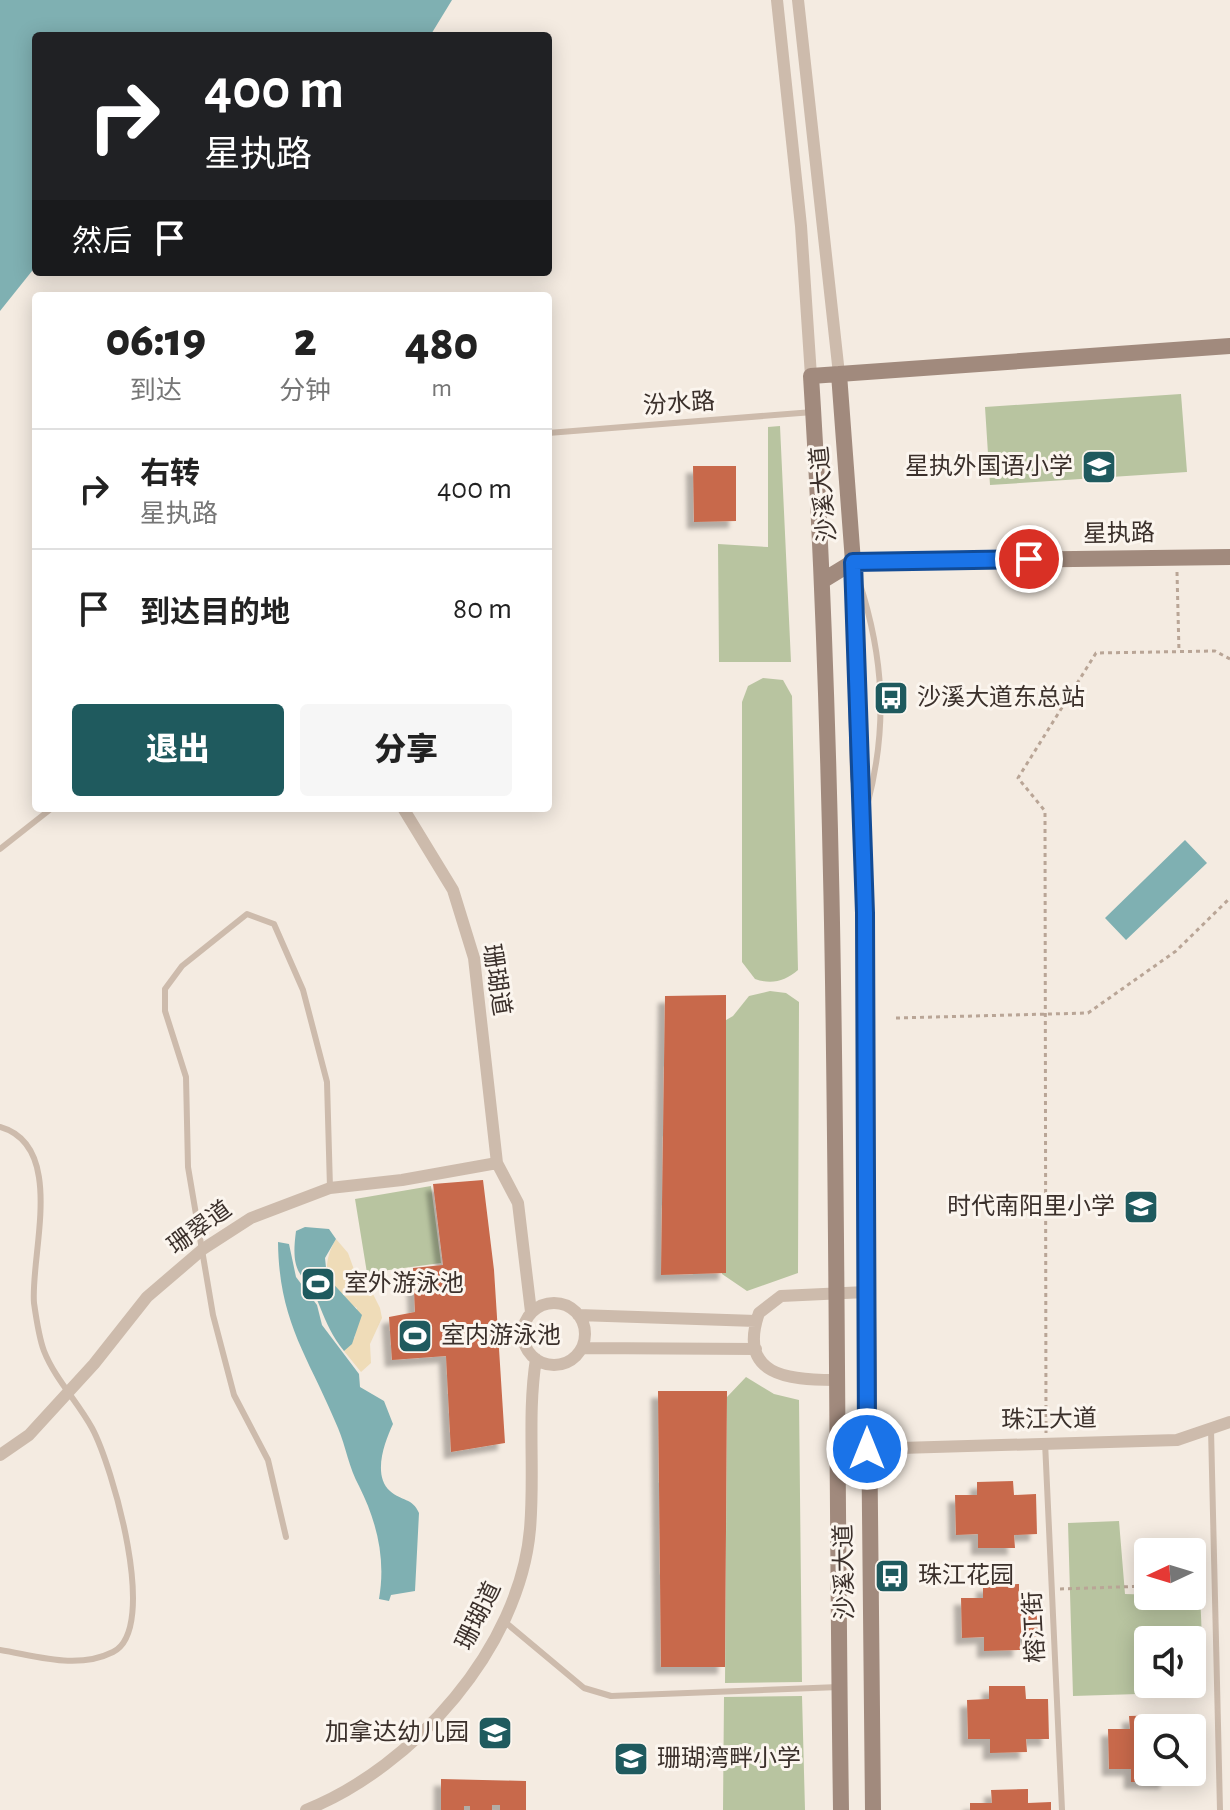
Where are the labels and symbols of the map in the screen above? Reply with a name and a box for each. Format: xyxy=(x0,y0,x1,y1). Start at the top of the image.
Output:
street label: 汾水路 xyxy=(642,388,716,418)
street label: 沙溪大道 xyxy=(806,445,840,543)
school or university icon: 星执外国语小学 xyxy=(1080,448,1118,486)
place label: 星执外国语小学 xyxy=(905,453,1073,479)
street label: 星执路 xyxy=(1083,519,1155,547)
pin xyxy=(995,525,1063,593)
bus stop icon: 沙溪大道东总站 xyxy=(872,679,910,717)
place label: 沙溪大道东总站 xyxy=(917,684,1085,710)
street label: 珊瑚道 xyxy=(479,942,515,1017)
school or university icon: 时代南阳里小学 xyxy=(1122,1188,1160,1226)
place label: 时代南阳里小学 xyxy=(947,1193,1115,1219)
street label: 珊翠道 xyxy=(163,1196,236,1259)
sports icon: 室外游泳池 xyxy=(299,1265,337,1303)
place label: 室外游泳池 xyxy=(344,1270,464,1296)
sports icon: 室内游泳池 xyxy=(396,1317,434,1355)
place label: 室内游泳池 xyxy=(441,1322,561,1348)
street label: 珠江大道 xyxy=(1001,1405,1097,1433)
position arrow xyxy=(825,1407,909,1491)
street label: 沙溪大道 xyxy=(830,1524,858,1620)
north arrow xyxy=(1134,1538,1206,1610)
bus stop icon: 珠江花园 xyxy=(873,1557,911,1595)
place label: 珠江花园 xyxy=(918,1562,1014,1588)
street label: 珊瑚道 xyxy=(451,1578,506,1654)
street label: 榕江街 xyxy=(1019,1590,1049,1664)
school or university icon: 加拿达幼儿园 xyxy=(476,1714,514,1752)
place label: 加拿达幼儿园 xyxy=(325,1719,469,1745)
school or university icon: 珊瑚湾畔小学 xyxy=(612,1740,650,1778)
place label: 珊瑚湾畔小学 xyxy=(657,1745,801,1771)

